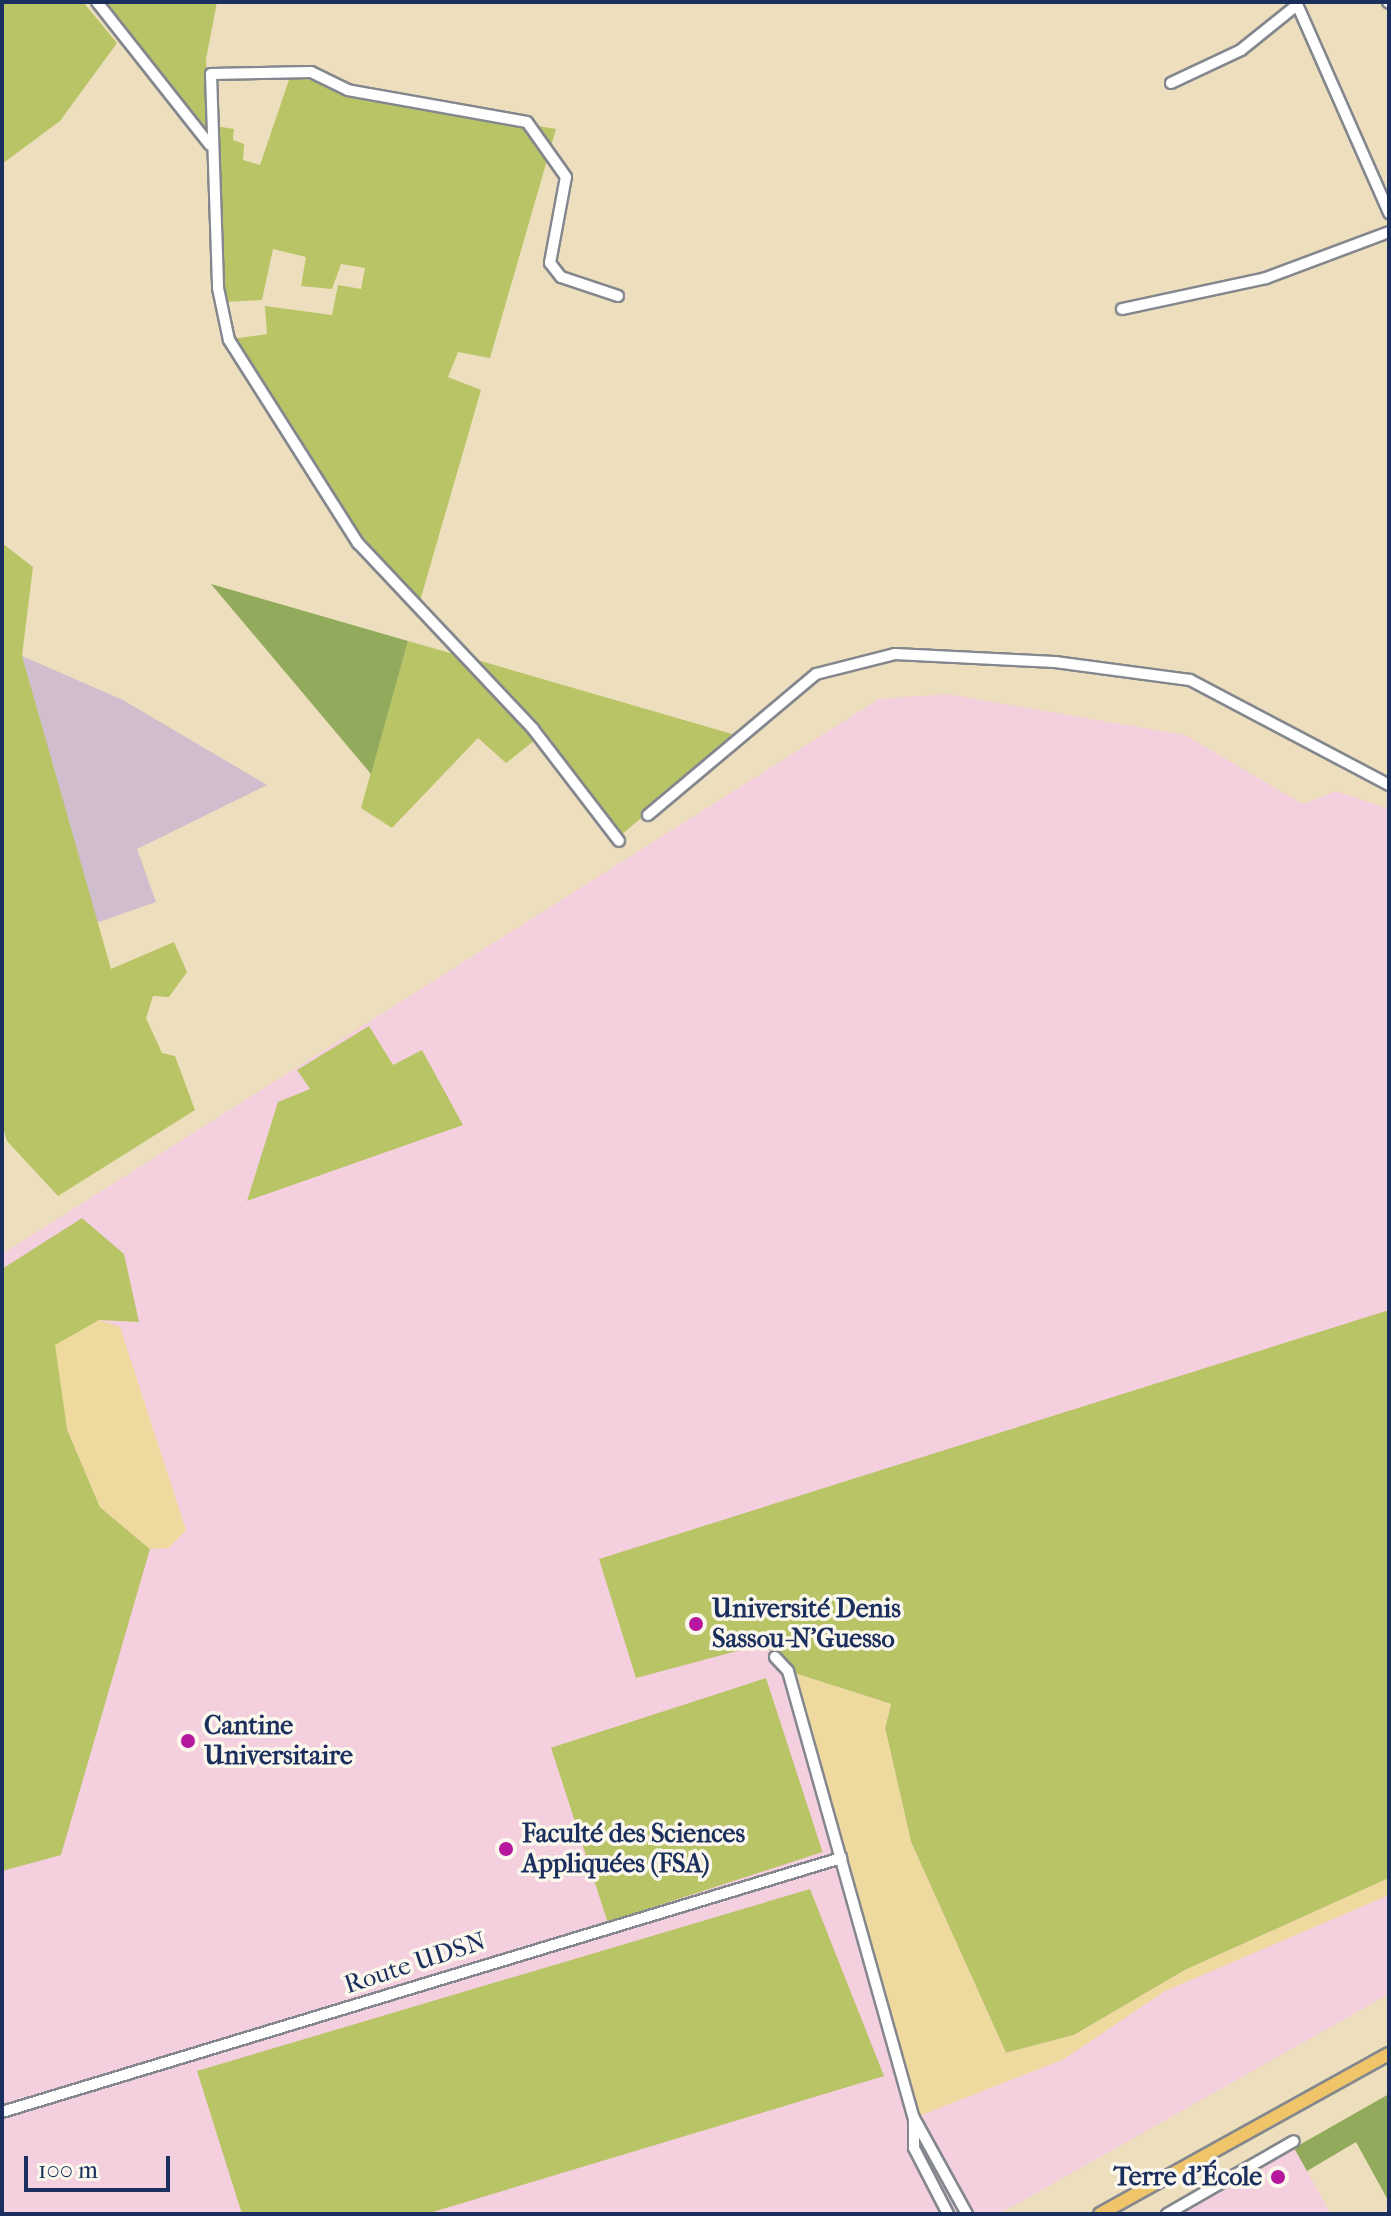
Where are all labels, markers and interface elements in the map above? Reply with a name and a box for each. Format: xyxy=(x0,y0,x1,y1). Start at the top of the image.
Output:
place label: Université Denis Sassou-N'Guesso xyxy=(712,1593,901,1654)
marker: Université Denis Sassou-N'Guesso xyxy=(687,1615,705,1633)
place label: Cantine Universitaire xyxy=(204,1710,353,1772)
marker: Cantine Universitaire xyxy=(179,1732,197,1750)
place label: Faculté des Sciences Appliquées (FSA) xyxy=(522,1818,745,1880)
marker: Faculté des Sciences Appliquées (FSA) xyxy=(497,1840,515,1858)
street label: Route UDSN xyxy=(340,1925,490,2001)
scale bar xyxy=(28,2140,174,2190)
text: 100 m xyxy=(38,2156,98,2184)
place label: Terre d’École xyxy=(1114,2161,1262,2193)
marker: Terre d’École xyxy=(1269,2168,1287,2186)

